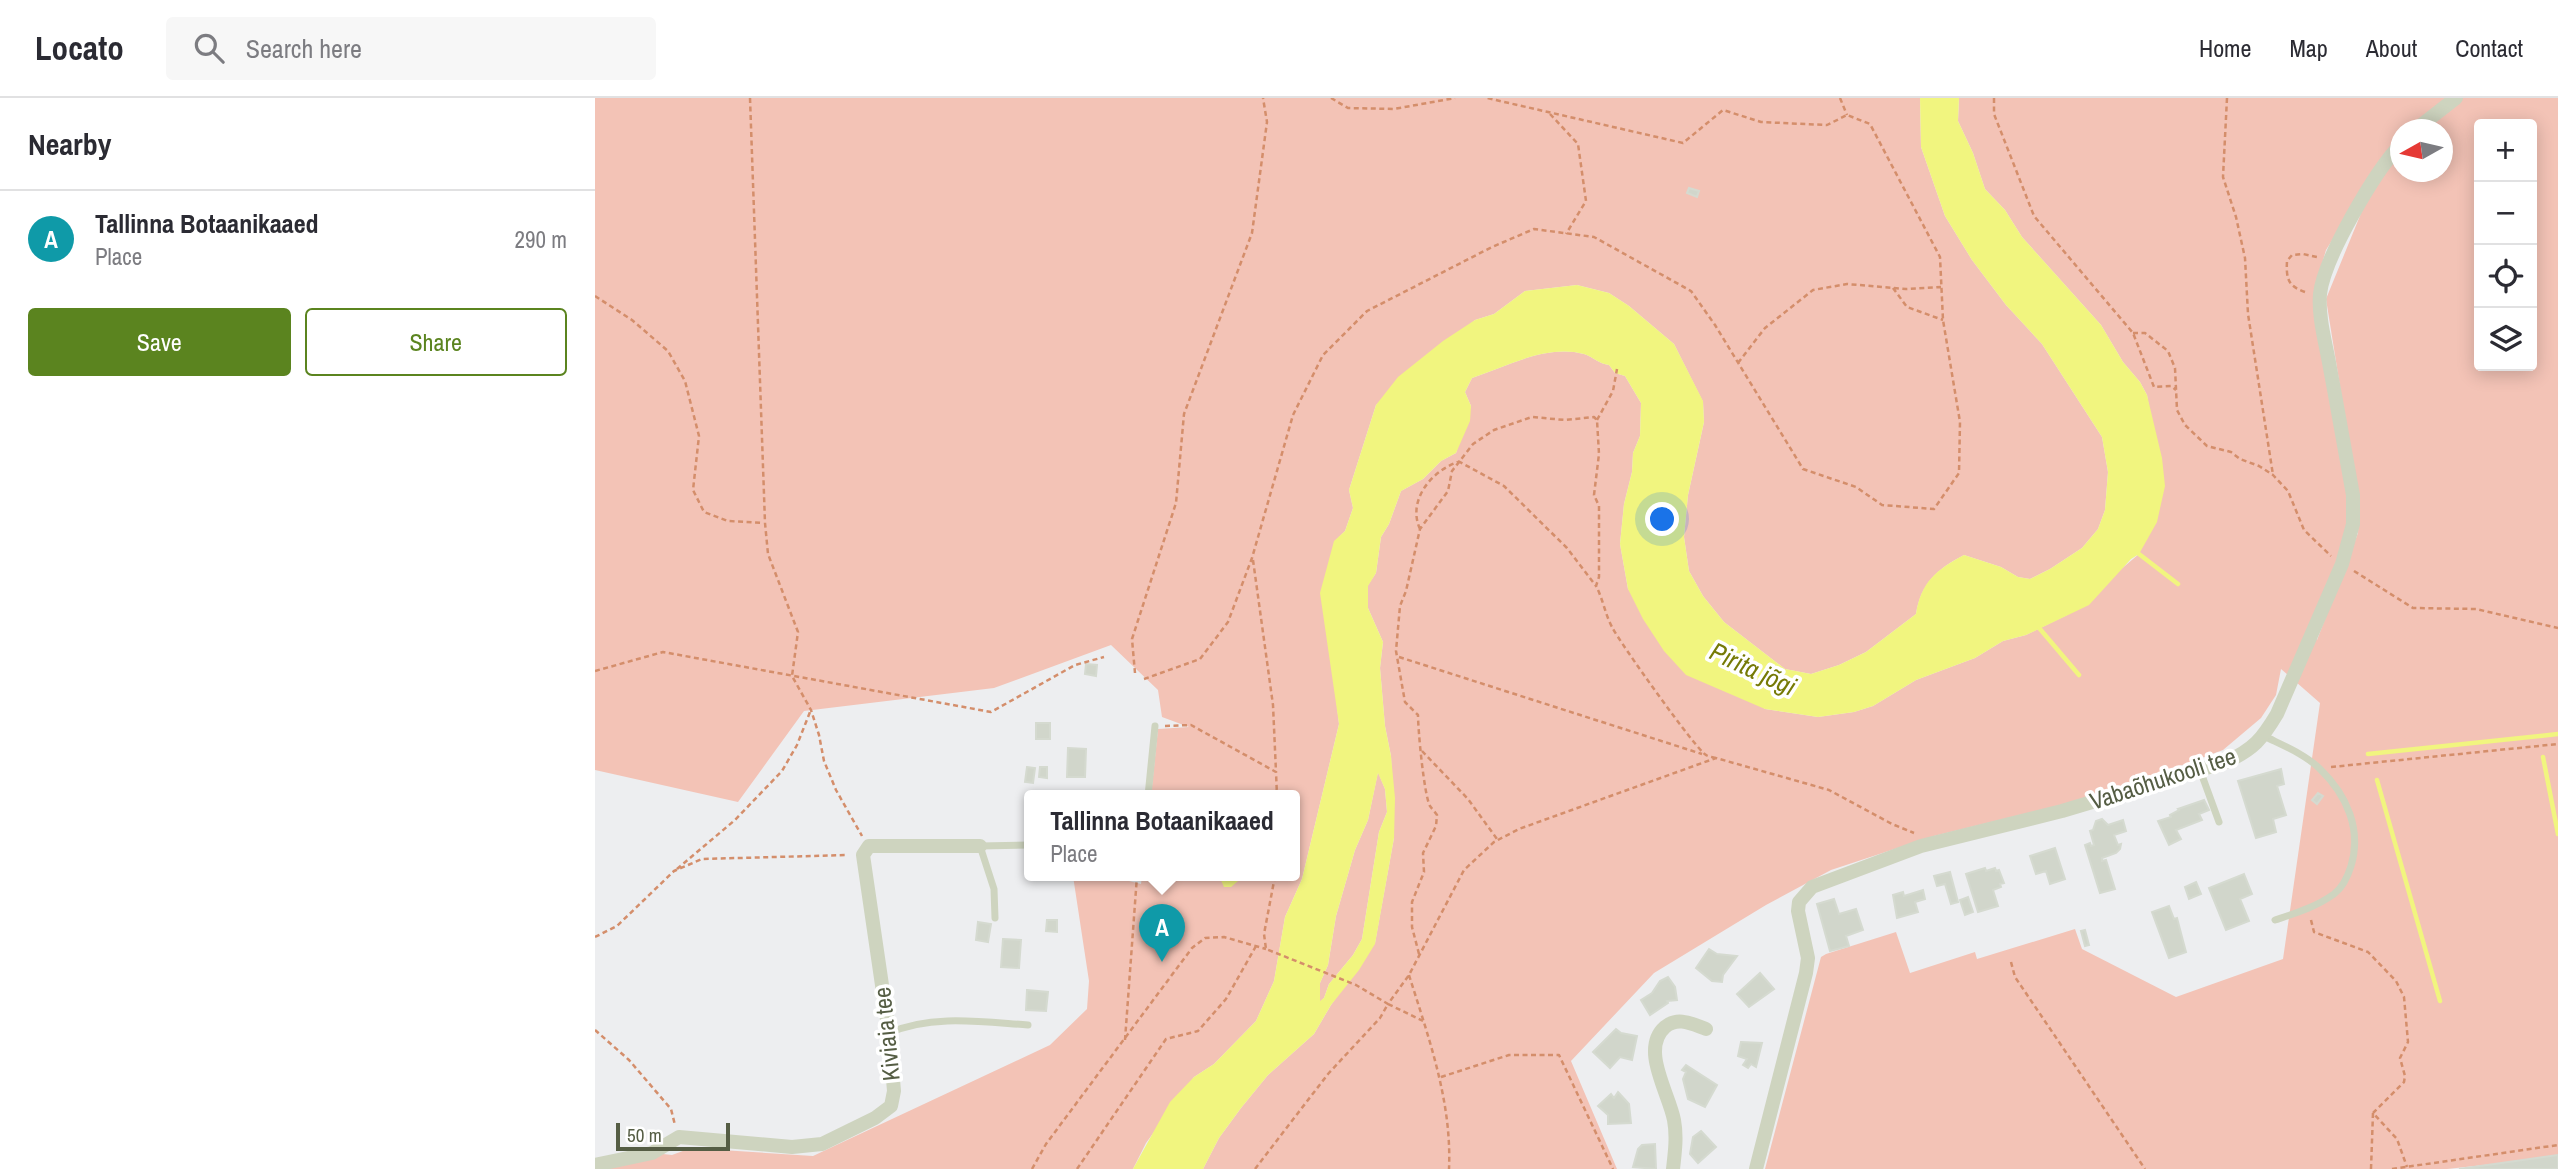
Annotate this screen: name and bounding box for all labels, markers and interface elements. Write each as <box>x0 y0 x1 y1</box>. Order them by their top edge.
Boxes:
search box <box>166 17 656 80</box>
text: Locato <box>35 26 124 70</box>
icon: search <box>190 29 228 67</box>
text: Search here <box>246 31 362 66</box>
text: Home <box>2199 32 2251 64</box>
text: Map <box>2289 32 2328 64</box>
text: About <box>2366 32 2417 64</box>
text: Contact <box>2455 32 2523 64</box>
north arrow <box>2390 119 2453 182</box>
map controls <box>2474 119 2537 371</box>
button: + <box>2474 119 2537 182</box>
text: Nearby <box>28 124 111 164</box>
button: − <box>2474 182 2537 245</box>
text: Tallinna Botaanikaaed <box>95 206 319 241</box>
text: A <box>44 224 58 255</box>
text: 290 m <box>515 224 567 255</box>
text: Place <box>95 241 142 272</box>
button: locate <box>2474 245 2537 308</box>
button: Save <box>28 308 291 376</box>
button: Share <box>305 308 567 376</box>
button: layers <box>2474 308 2537 371</box>
your location <box>1645 502 1679 536</box>
water label: Pirita jõgi <box>1704 633 1802 704</box>
street label: Vabaõhukooli tee <box>2086 739 2240 817</box>
popup <box>1024 790 1300 881</box>
text: Tallinna Botaanikaaed <box>1050 803 1274 838</box>
text: Place <box>1050 838 1097 869</box>
pin: A <box>1139 904 1185 962</box>
street label: Kiviaia tee <box>865 986 907 1083</box>
scale bar <box>616 1120 730 1152</box>
text: 50 m <box>627 1122 662 1148</box>

